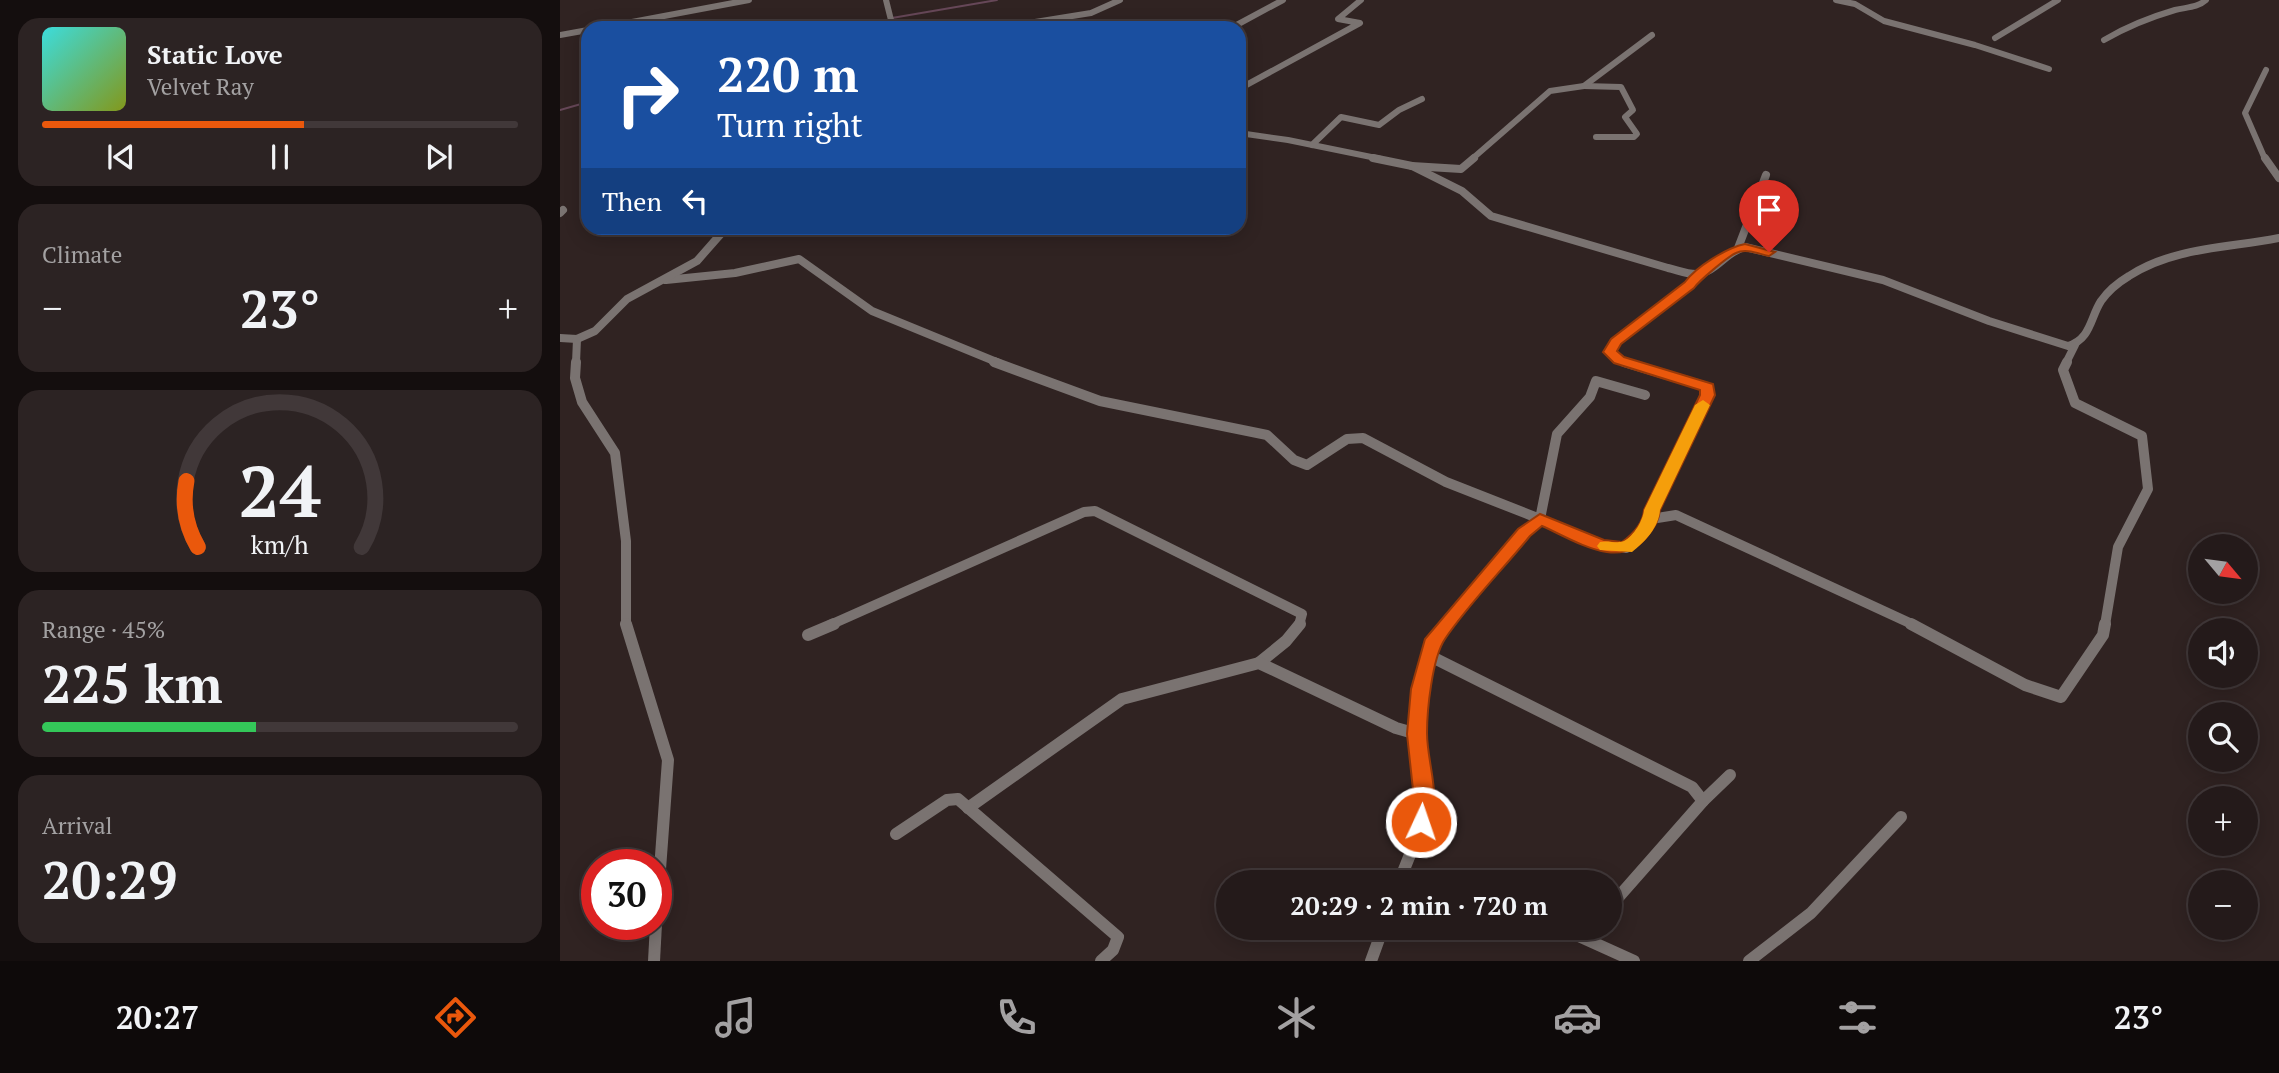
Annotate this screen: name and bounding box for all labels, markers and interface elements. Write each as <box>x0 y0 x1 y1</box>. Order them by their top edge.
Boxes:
text: Static Love <box>147 37 283 71</box>
text: 220 m <box>717 41 859 106</box>
icon: right <box>602 49 693 140</box>
text: Velvet Ray <box>147 71 254 102</box>
text: Turn right <box>717 104 863 146</box>
icon: previous <box>102 138 140 176</box>
icon: pause <box>261 138 299 176</box>
icon: next <box>420 138 458 176</box>
pin <box>1739 180 1799 252</box>
icon: left <box>676 182 714 220</box>
text: Then <box>602 184 662 218</box>
icon: arrive <box>1750 191 1788 229</box>
text: Climate <box>42 239 122 270</box>
text: 23° <box>240 274 320 343</box>
text: − <box>42 283 62 333</box>
text: + <box>498 283 518 333</box>
text: 24 <box>239 441 321 538</box>
text: km/h <box>251 527 309 560</box>
north arrow <box>2188 534 2258 604</box>
map controls <box>2188 534 2258 940</box>
text: Range · 45% <box>42 614 165 645</box>
button: sound <box>2188 618 2258 688</box>
text: 225 km <box>42 649 223 718</box>
button: search <box>2188 702 2258 772</box>
position arrow <box>1384 785 1458 859</box>
button: + <box>2188 786 2258 856</box>
text: Arrival <box>42 810 113 841</box>
text: 20:29 <box>42 845 177 914</box>
speed limit sign: 30 <box>581 849 672 940</box>
button: − <box>2188 870 2258 940</box>
text: 20:29 · 2 min · 720 m <box>1290 888 1548 922</box>
icon: directions <box>431 993 480 1042</box>
icon: music <box>711 993 760 1042</box>
icon: phone <box>992 993 1041 1042</box>
icon: climate <box>1272 993 1321 1042</box>
icon: car <box>1553 993 1602 1042</box>
icon: filters <box>1833 993 1882 1042</box>
text: 20:27 <box>116 996 199 1038</box>
text: 23° <box>2114 996 2163 1038</box>

